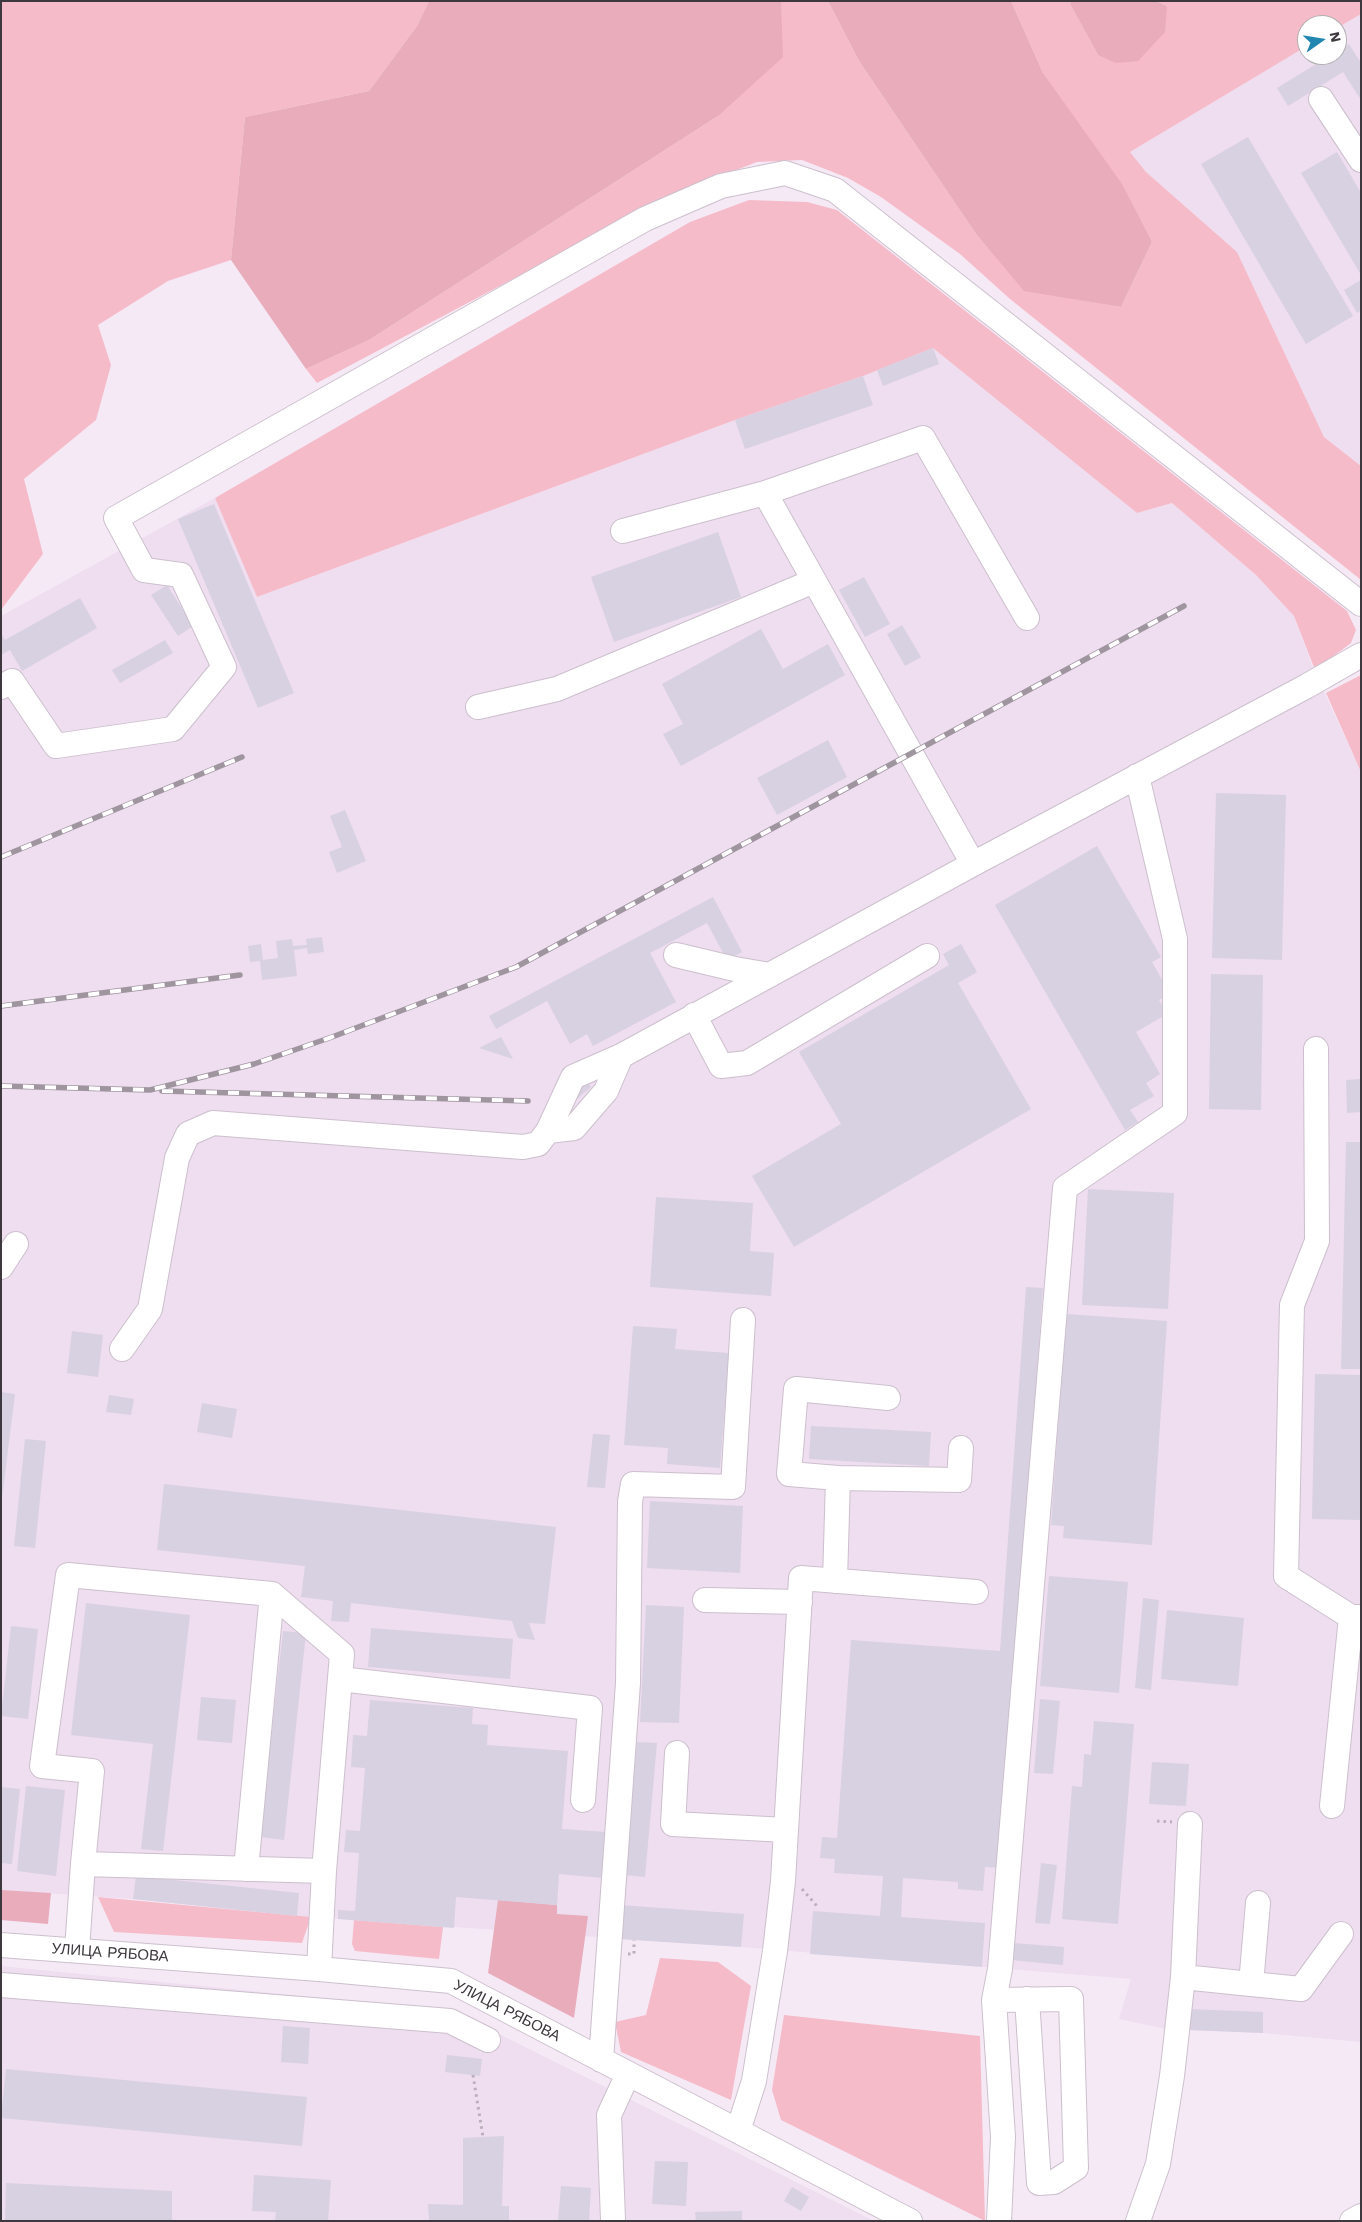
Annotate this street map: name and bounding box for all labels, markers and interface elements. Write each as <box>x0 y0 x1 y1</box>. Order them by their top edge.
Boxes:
north arrow <box>1297 15 1347 65</box>
text: N <box>1327 30 1345 44</box>
street label: УЛИЦА РЯБОВА <box>51 1940 169 1966</box>
street label: УЛИЦА РЯБОВА <box>451 1976 563 2046</box>

